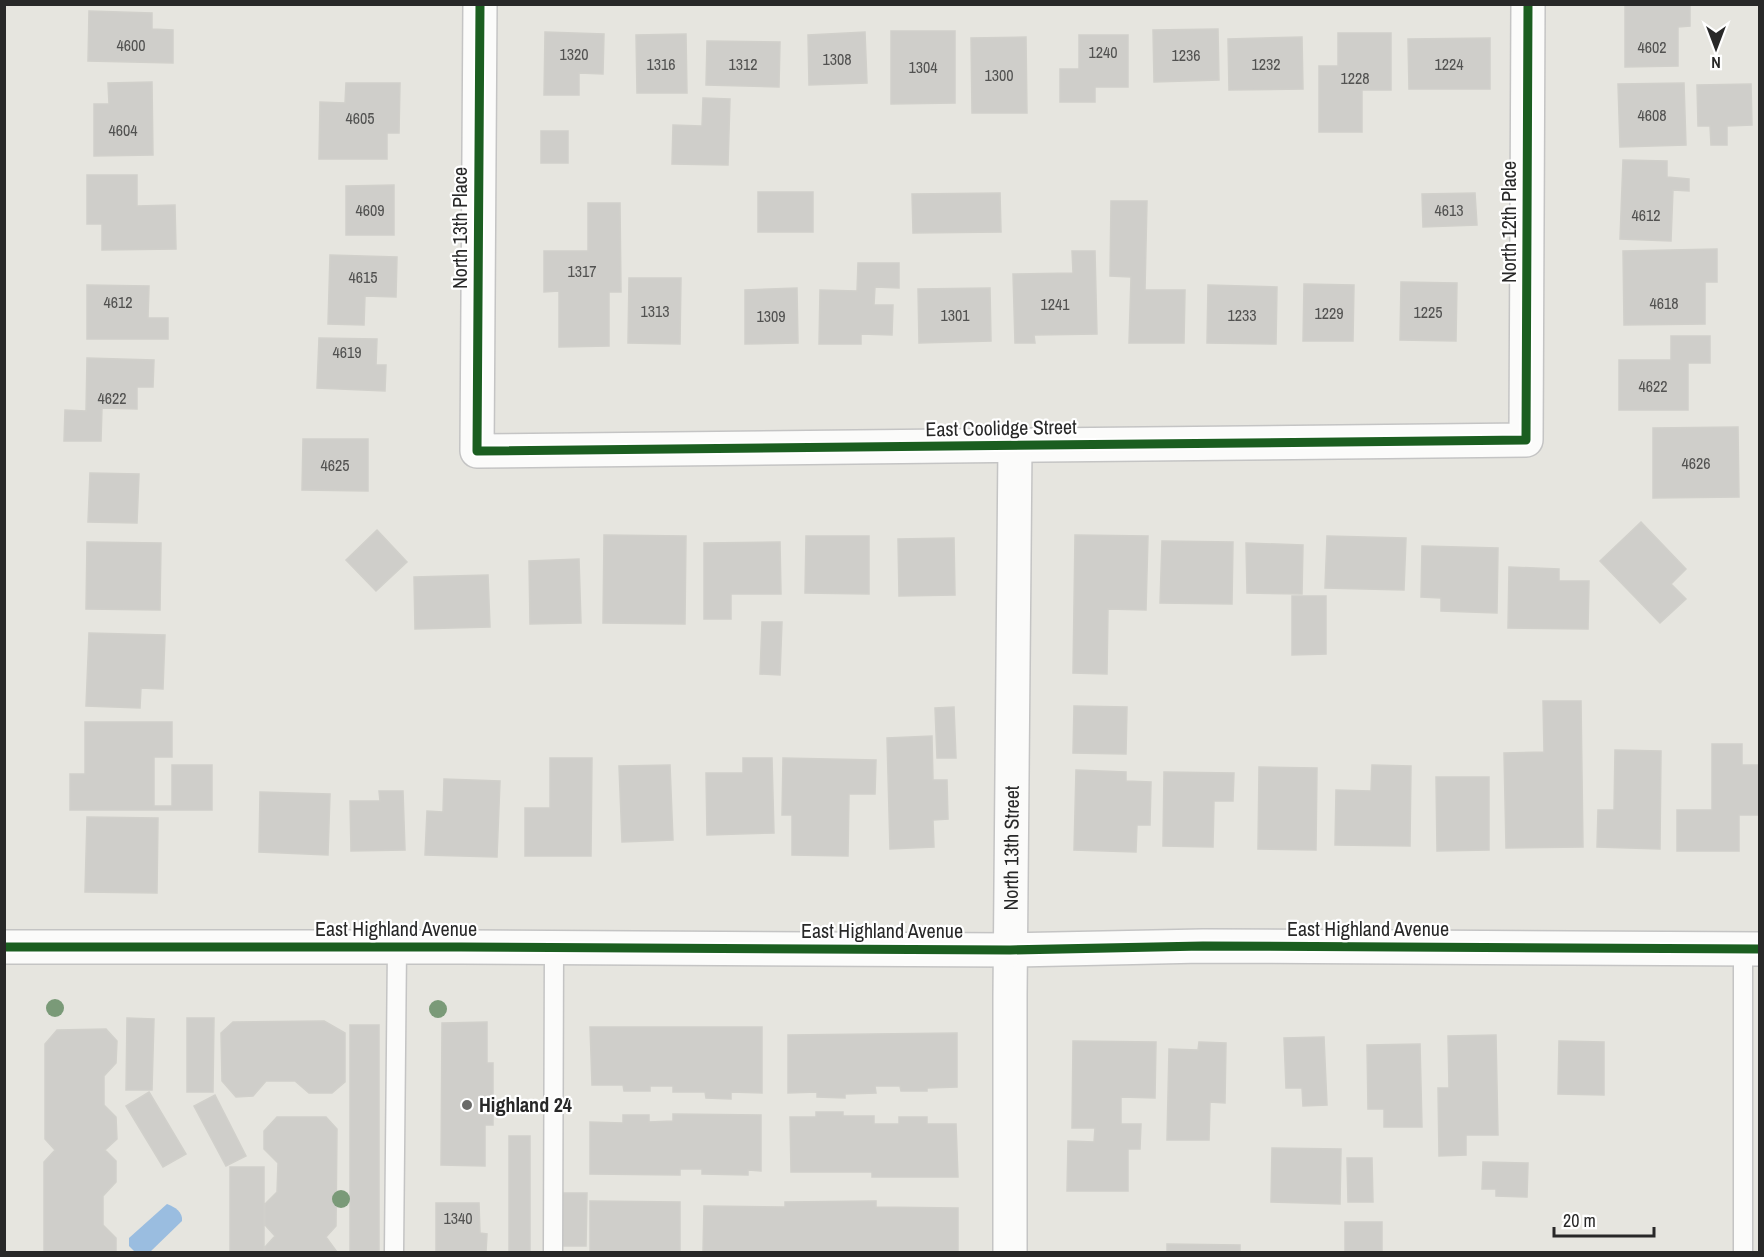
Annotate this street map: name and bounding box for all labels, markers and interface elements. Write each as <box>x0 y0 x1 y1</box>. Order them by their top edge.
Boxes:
north arrow <box>1686 18 1746 78</box>
house number: 4600 <box>116 34 146 56</box>
house number: 4602 <box>1637 36 1667 58</box>
house number: 1240 <box>1088 41 1118 63</box>
house number: 1320 <box>559 43 589 65</box>
house number: 1236 <box>1171 44 1201 66</box>
house number: 1308 <box>822 48 852 70</box>
text: N <box>1711 52 1721 74</box>
house number: 1316 <box>646 53 676 75</box>
house number: 1312 <box>728 53 758 75</box>
house number: 1232 <box>1251 53 1281 75</box>
house number: 1224 <box>1434 53 1464 75</box>
house number: 1304 <box>908 56 938 78</box>
house number: 1300 <box>984 64 1014 86</box>
house number: 1228 <box>1340 67 1370 89</box>
house number: 4608 <box>1637 104 1667 126</box>
house number: 4605 <box>345 107 375 129</box>
house number: 4604 <box>108 119 138 141</box>
street label: North 12th Place <box>1495 161 1522 283</box>
street label: North 13th Place <box>446 167 473 289</box>
house number: 4609 <box>355 199 385 221</box>
house number: 4613 <box>1434 199 1464 221</box>
house number: 4612 <box>1631 204 1661 226</box>
house number: 1317 <box>567 260 597 282</box>
house number: 4615 <box>348 266 378 288</box>
house number: 4612 <box>103 291 133 313</box>
house number: 4618 <box>1649 292 1679 314</box>
house number: 1241 <box>1040 293 1070 315</box>
house number: 1313 <box>640 300 670 322</box>
house number: 1225 <box>1413 301 1443 323</box>
house number: 1229 <box>1314 302 1344 324</box>
house number: 1301 <box>940 304 970 326</box>
house number: 1233 <box>1227 304 1257 326</box>
house number: 1309 <box>756 305 786 327</box>
house number: 4619 <box>332 341 362 363</box>
house number: 4622 <box>1638 375 1668 397</box>
house number: 4622 <box>97 387 127 409</box>
street label: East Coolidge Street <box>925 413 1077 442</box>
house number: 4626 <box>1681 452 1711 474</box>
house number: 4625 <box>320 454 350 476</box>
street label: North 13th Street <box>997 785 1025 911</box>
street label: East Highland Avenue <box>315 915 477 942</box>
street label: East Highland Avenue <box>1287 915 1449 942</box>
street label: East Highland Avenue <box>801 917 963 944</box>
place label: Highland 24 <box>479 1091 572 1118</box>
marker: Highland 24 <box>460 1098 474 1112</box>
scale bar <box>1554 1200 1654 1238</box>
house number: 1340 <box>443 1207 473 1229</box>
text: 20 m <box>1563 1208 1596 1233</box>

